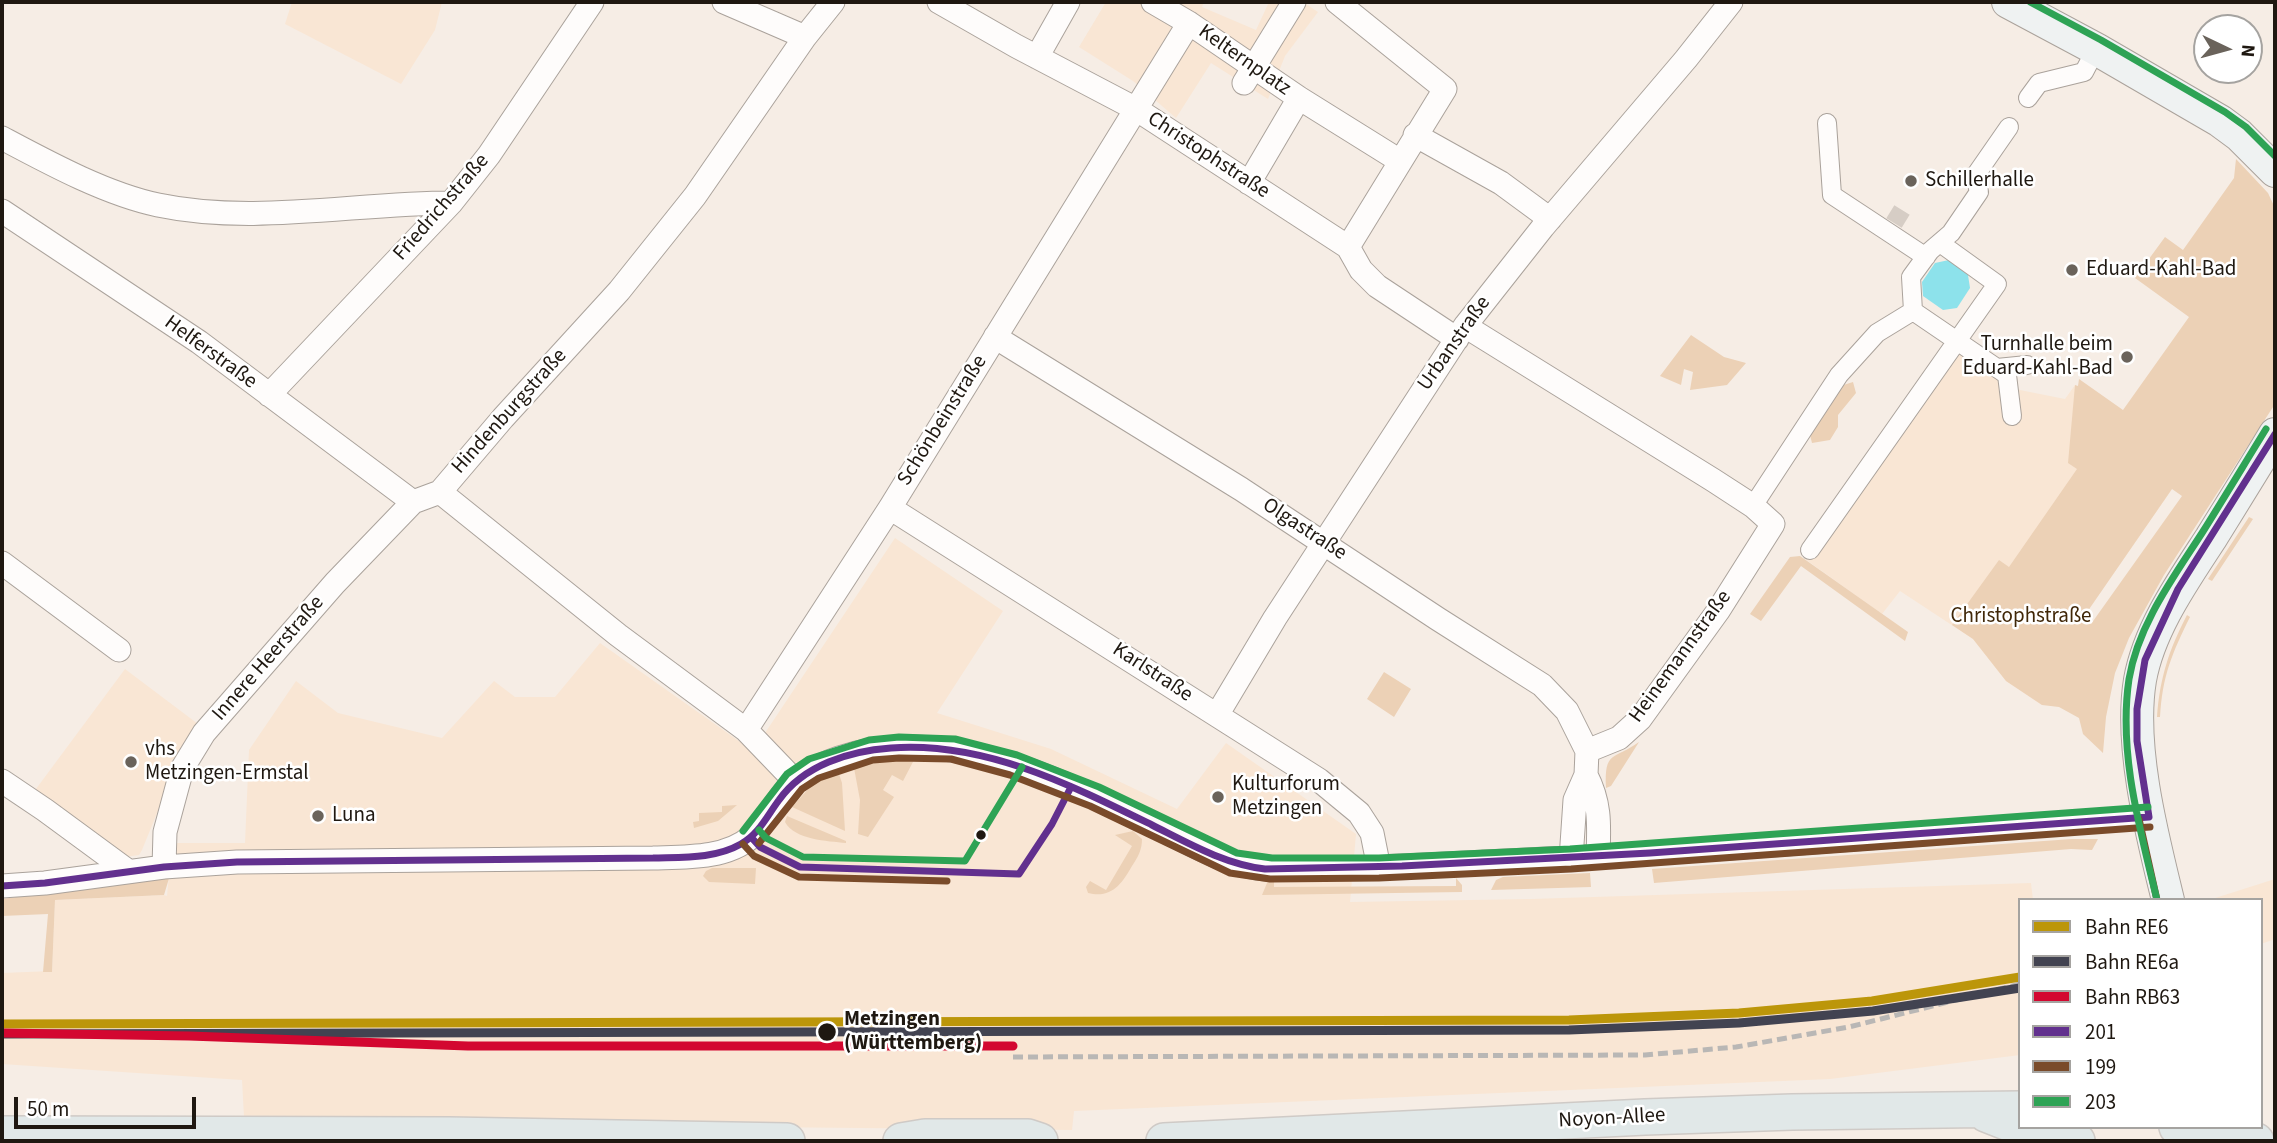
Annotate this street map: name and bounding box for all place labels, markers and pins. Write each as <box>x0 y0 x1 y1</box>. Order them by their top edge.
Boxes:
place label: Schillerhalle <box>1925 168 2034 194</box>
marker: Schillerhalle <box>1903 173 1919 189</box>
place label: Eduard-Kahl-Bad <box>2086 257 2236 283</box>
marker: Eduard-Kahl-Bad <box>2064 262 2080 278</box>
place label: Turnhalle beim Eduard-Kahl-Bad <box>1963 332 2113 382</box>
marker: Turnhalle beim Eduard-Kahl-Bad <box>2119 349 2135 365</box>
place label: vhs Metzingen-Ermstal <box>145 737 309 787</box>
marker: vhs Metzingen-Ermstal <box>123 754 139 770</box>
place label: Kulturforum Metzingen <box>1232 772 1340 822</box>
marker: Kulturforum Metzingen <box>1210 789 1226 805</box>
place label: Luna <box>332 803 375 829</box>
marker: Luna <box>310 808 326 824</box>
unlabelled marker <box>974 828 988 842</box>
place label: Metzingen (Württemberg) <box>844 1007 982 1057</box>
marker: Metzingen (Württemberg) <box>816 1021 838 1043</box>

